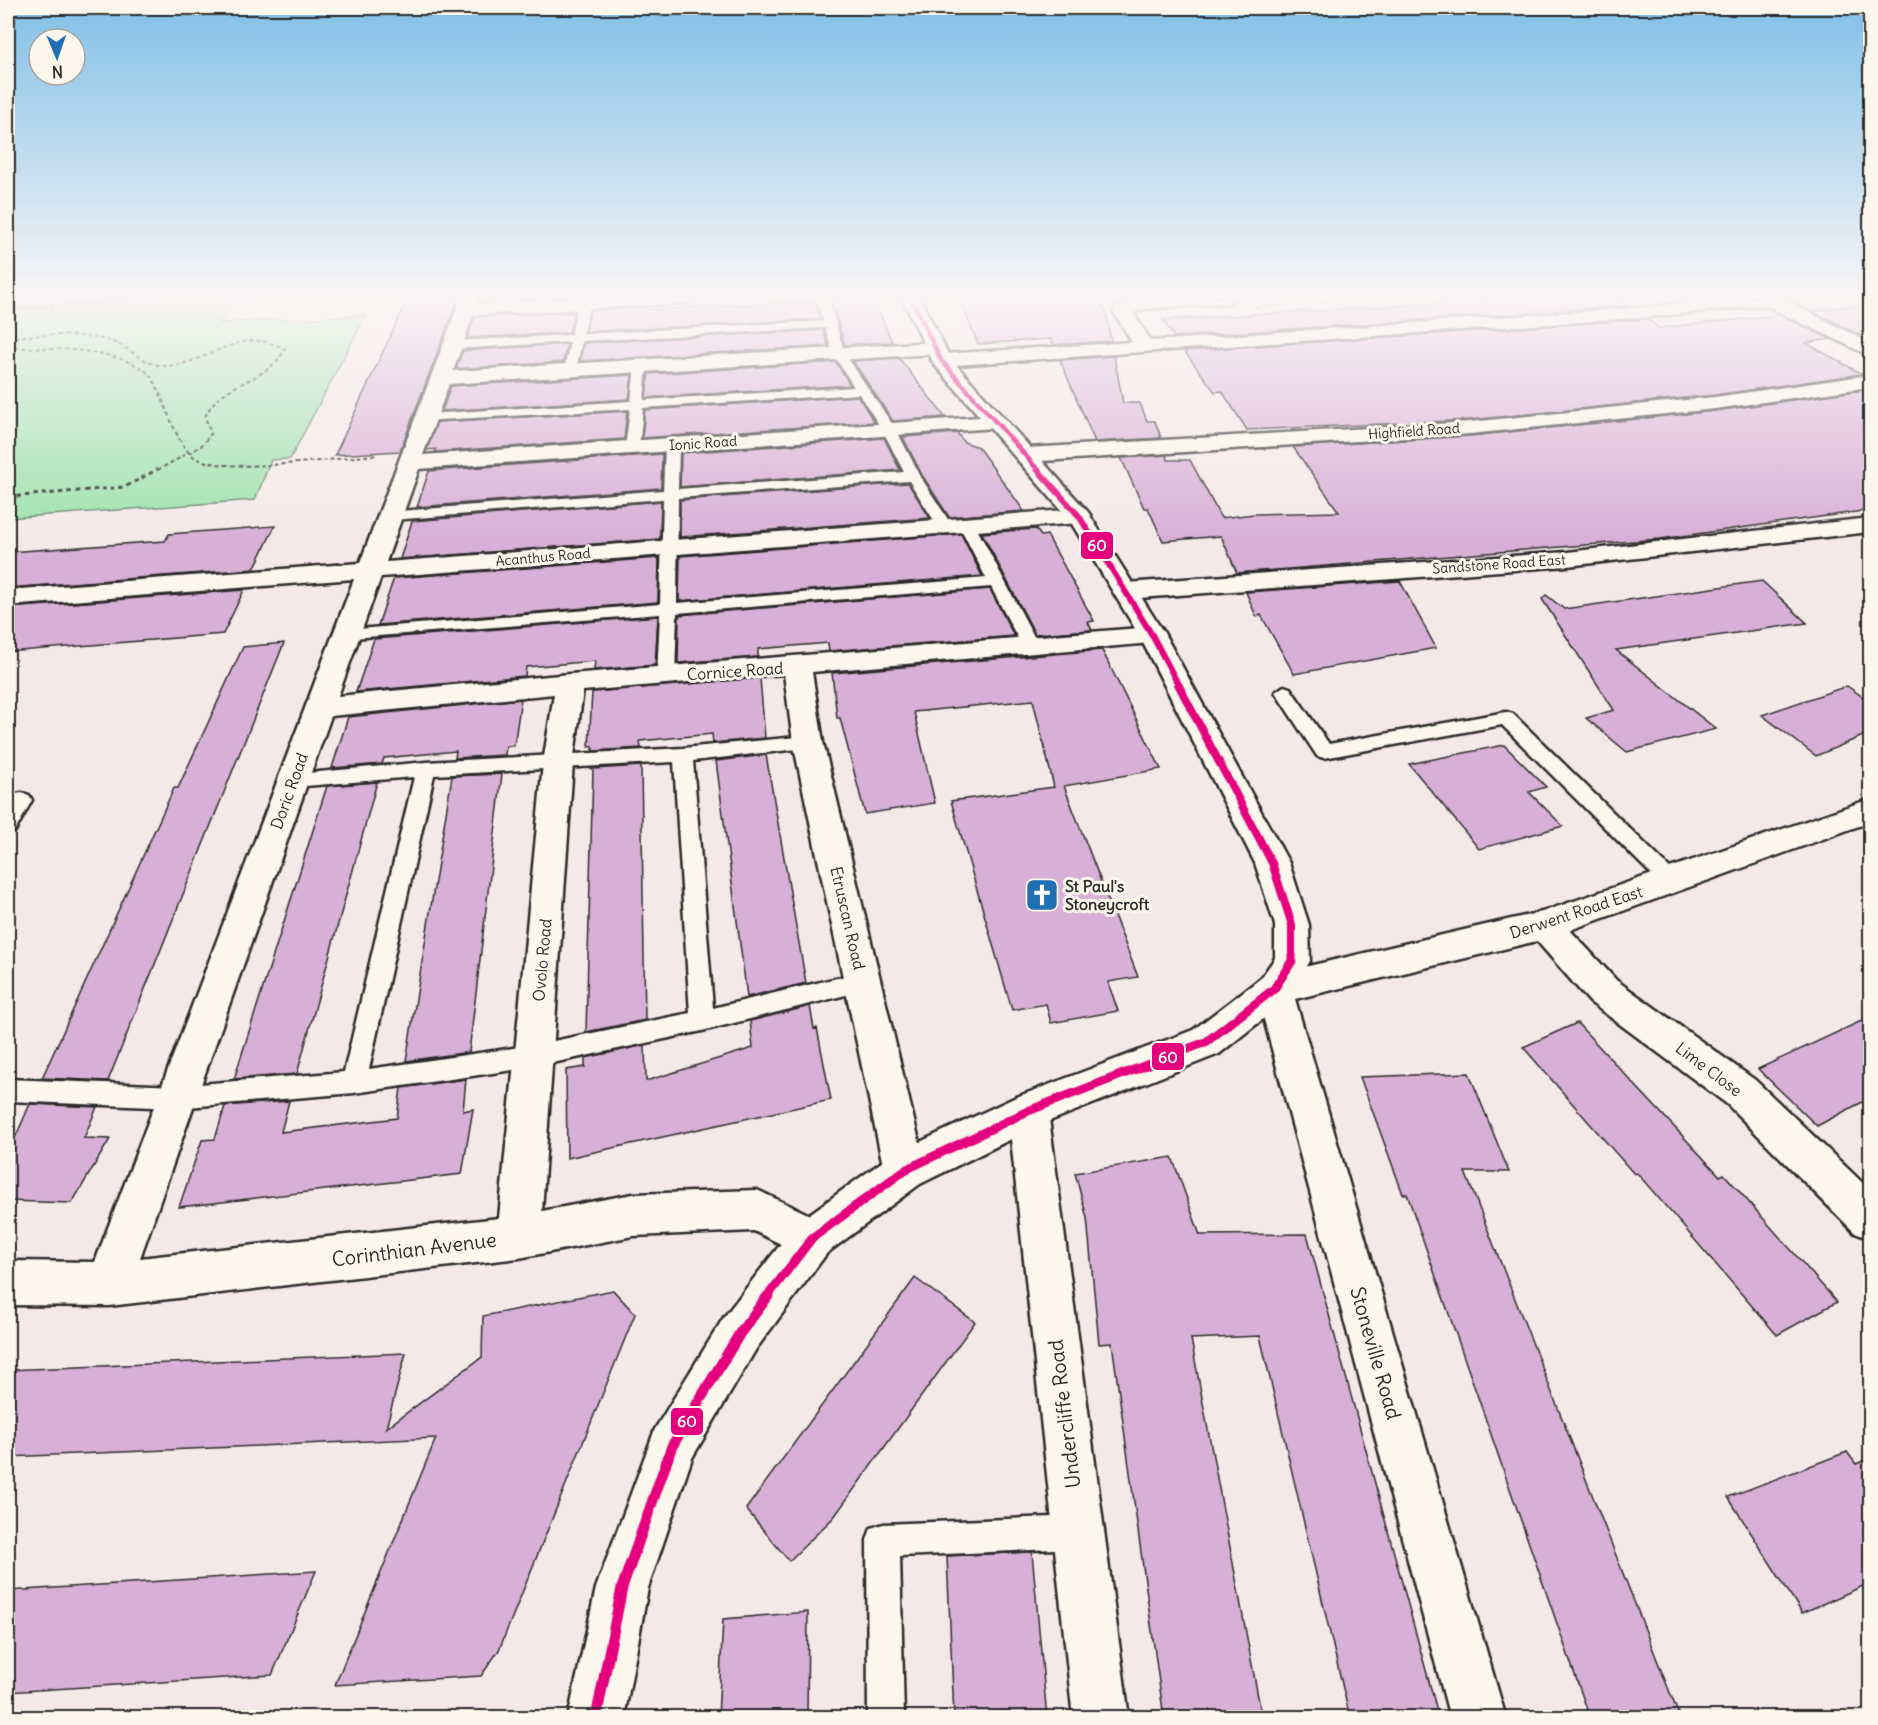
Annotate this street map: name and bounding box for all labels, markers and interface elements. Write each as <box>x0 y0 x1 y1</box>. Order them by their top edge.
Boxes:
north arrow <box>27 27 87 87</box>
text: N <box>52 62 63 82</box>
street label: Highfield Road <box>1368 419 1460 443</box>
street label: Ionic Road <box>668 432 738 454</box>
line badge: 60 <box>1080 531 1114 560</box>
text: 60 <box>1087 535 1107 555</box>
street label: Acanthus Road <box>495 544 591 570</box>
street label: Sandstone Road East <box>1432 550 1566 578</box>
street label: Cornice Road <box>686 658 784 684</box>
street label: Doric Road <box>266 750 312 832</box>
street label: Etruscan Road <box>826 864 870 972</box>
place label: St Paul's Stoneycroft <box>1065 876 1150 915</box>
church icon: St Paul's Stoneycroft <box>1024 877 1060 913</box>
street label: Derwent Road East <box>1507 881 1645 943</box>
street label: Ovolo Road <box>528 918 556 1002</box>
street label: Lime Close <box>1672 1038 1746 1100</box>
line badge: 60 <box>1151 1042 1185 1071</box>
text: 60 <box>1158 1047 1178 1067</box>
street label: Corinthian Avenue <box>330 1226 498 1272</box>
street label: Stoneville Road <box>1345 1284 1407 1422</box>
street label: Undercliffe Road <box>1042 1338 1086 1490</box>
line badge: 60 <box>670 1407 704 1436</box>
text: 60 <box>677 1411 697 1431</box>

